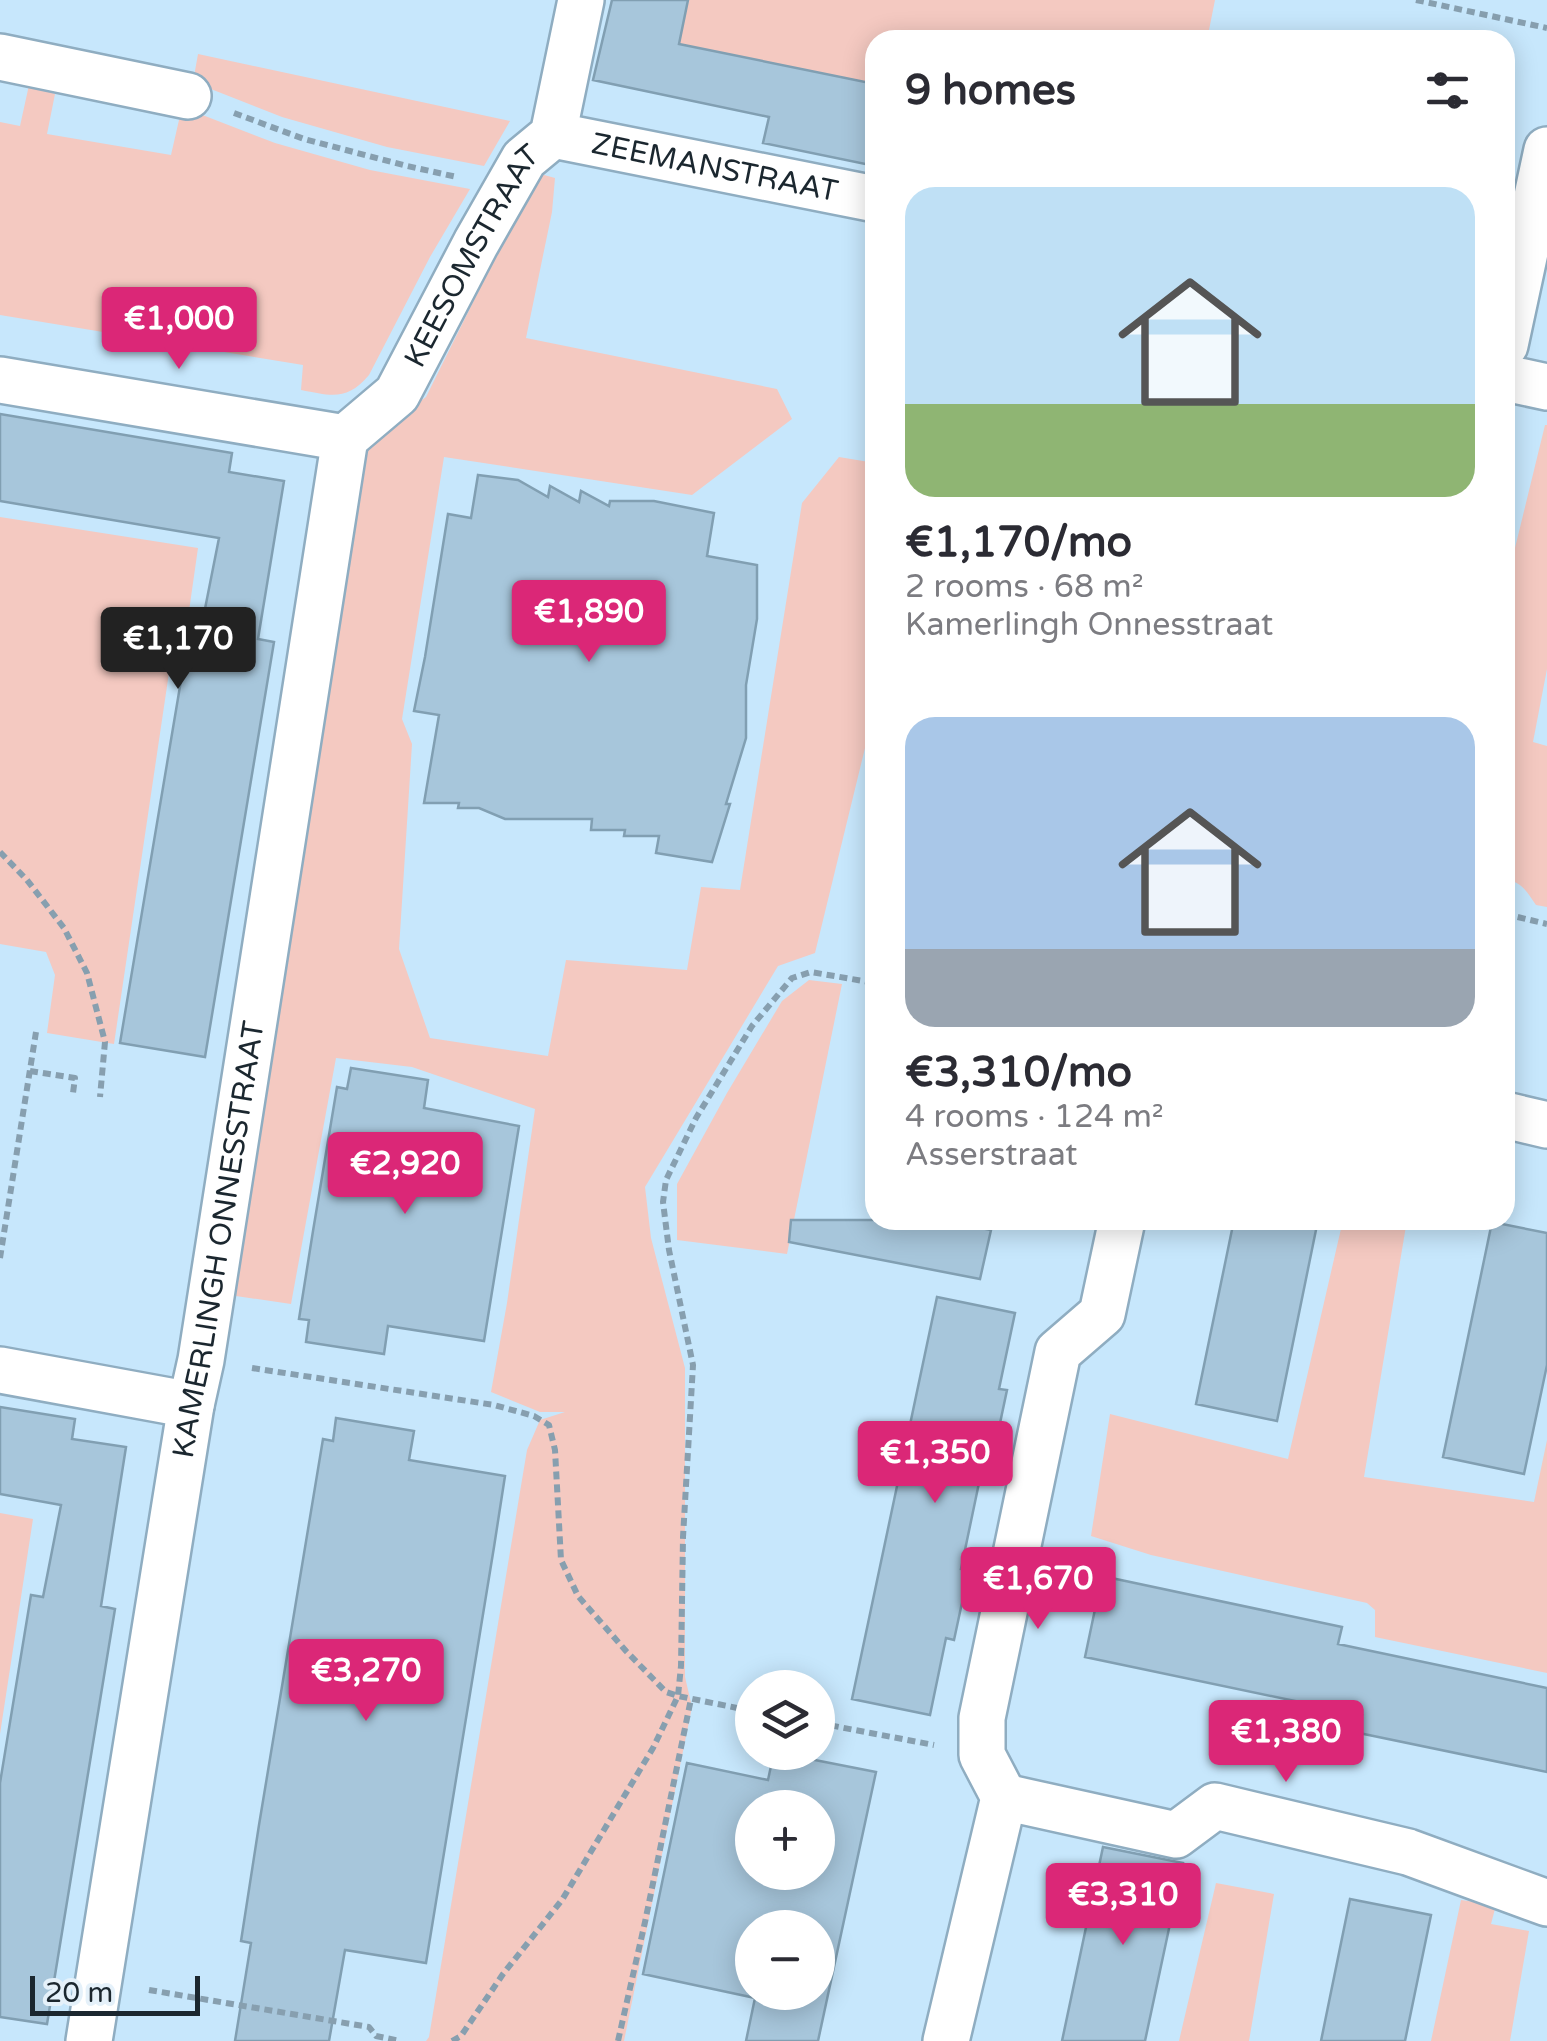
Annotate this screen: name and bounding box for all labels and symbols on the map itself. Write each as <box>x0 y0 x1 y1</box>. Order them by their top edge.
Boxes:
street label: ZEEMANSTRAAT <box>588 125 841 210</box>
street label: KEESOMSTRAAT <box>396 136 547 374</box>
pin: €1,000 <box>98 287 260 372</box>
pin: €1,890 <box>508 580 670 665</box>
pin: €1,170 <box>97 607 259 692</box>
street label: KAMERLINGH ONNESSTRAAT <box>165 1018 273 1461</box>
pin: €2,920 <box>324 1132 486 1217</box>
pin: €1,350 <box>854 1421 1016 1506</box>
pin: €1,670 <box>957 1547 1119 1632</box>
pin: €3,270 <box>285 1639 447 1724</box>
pin: €1,380 <box>1205 1700 1367 1785</box>
pin: €3,310 <box>1042 1863 1204 1948</box>
scale bar <box>30 1971 200 2016</box>

